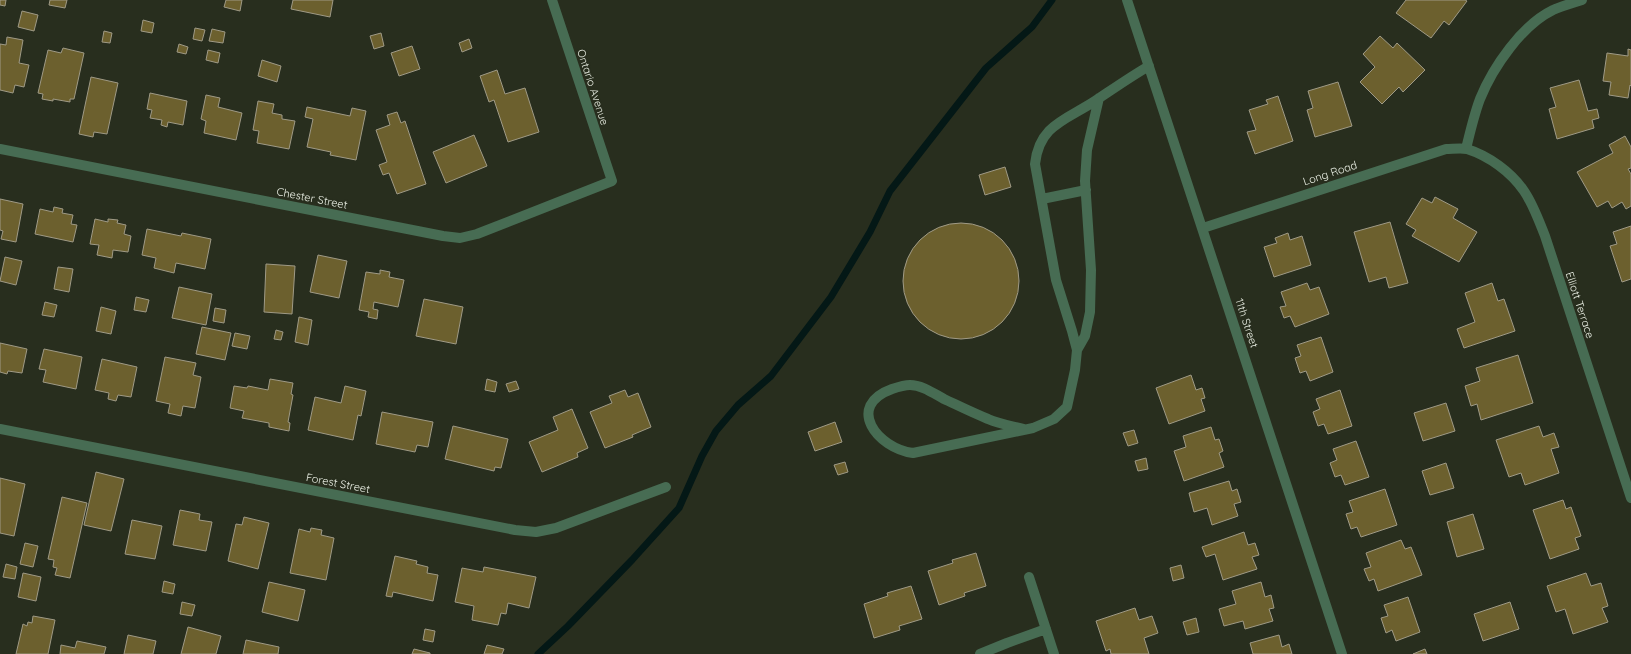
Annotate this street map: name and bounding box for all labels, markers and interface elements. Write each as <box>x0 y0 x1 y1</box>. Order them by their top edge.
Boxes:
street label: Ontario Avenue <box>574 47 612 127</box>
street label: Long Road <box>1301 158 1359 188</box>
street label: Chester Street <box>275 184 349 212</box>
street label: Elliott Terrace <box>1563 270 1597 340</box>
street label: 11th Street <box>1232 296 1262 350</box>
street label: Forest Street <box>305 470 371 496</box>

